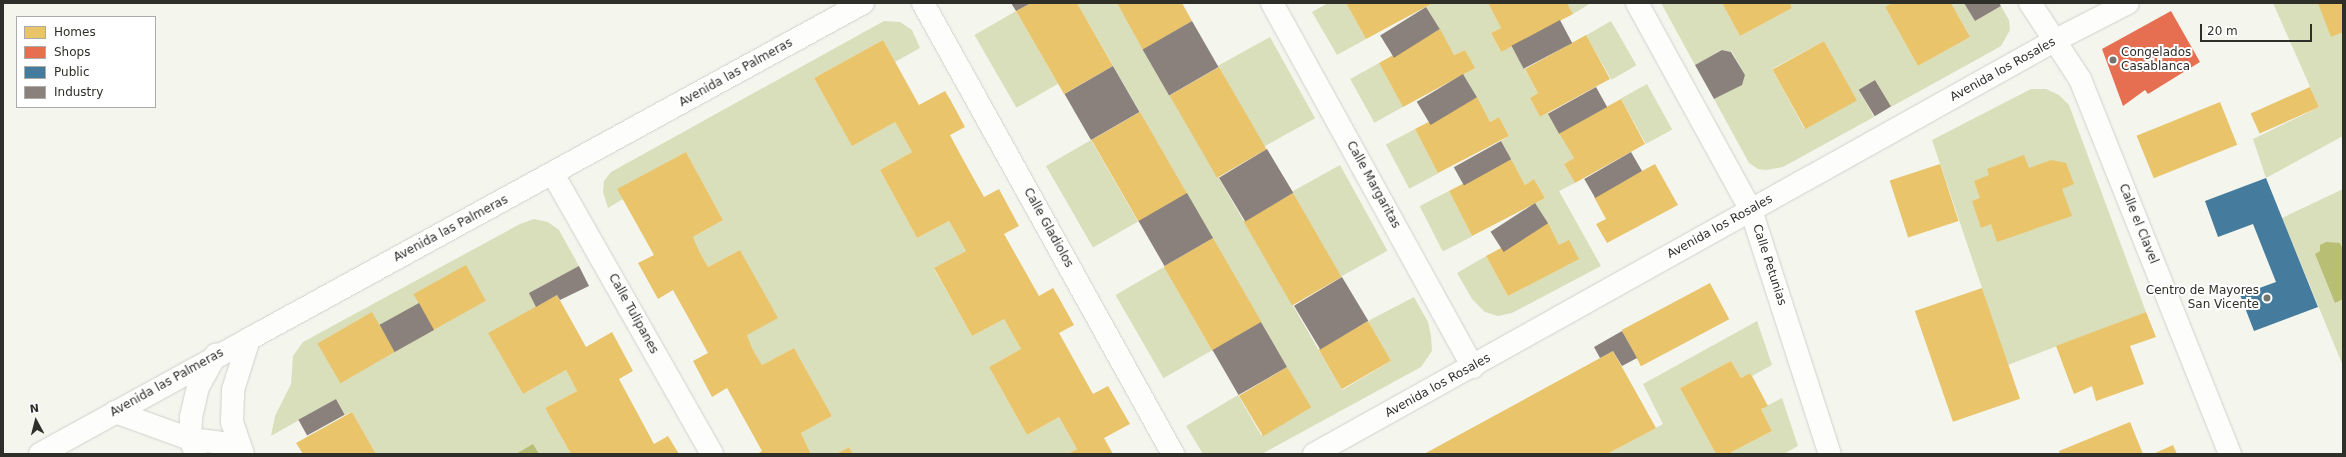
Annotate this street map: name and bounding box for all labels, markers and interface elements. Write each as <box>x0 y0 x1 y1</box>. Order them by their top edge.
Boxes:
legend <box>16 16 156 108</box>
scale bar <box>2202 16 2314 42</box>
text: 20 m <box>2207 24 2238 38</box>
text: Homes <box>54 25 96 39</box>
street label: Avenida los Rosales <box>1948 35 2058 105</box>
street label: Avenida las Palmeras <box>677 36 795 110</box>
text: Shops <box>54 45 90 59</box>
place label: Congelados Casablanca <box>2121 46 2191 74</box>
marker: Congelados Casablanca <box>2108 55 2118 65</box>
text: Public <box>54 65 90 79</box>
text: Industry <box>54 85 103 99</box>
street label: Calle Margaritas <box>1343 139 1403 231</box>
street label: Calle el Clavel <box>2115 182 2161 266</box>
street label: Calle Gladiolos <box>1020 186 1076 270</box>
street label: Avenida los Rosales <box>1665 192 1775 262</box>
street label: Avenida las Palmeras <box>391 193 511 265</box>
street label: Calle Petunias <box>1749 223 1789 307</box>
street label: Calle Tulipanes <box>605 271 661 357</box>
place label: Centro de Mayores San Vicente <box>2146 284 2259 312</box>
marker: Centro de Mayores San Vicente <box>2262 293 2272 303</box>
street label: Avenida las Palmeras <box>108 346 226 420</box>
street label: Avenida los Rosales <box>1383 351 1493 421</box>
north arrow <box>16 401 56 441</box>
text: N <box>29 402 40 416</box>

